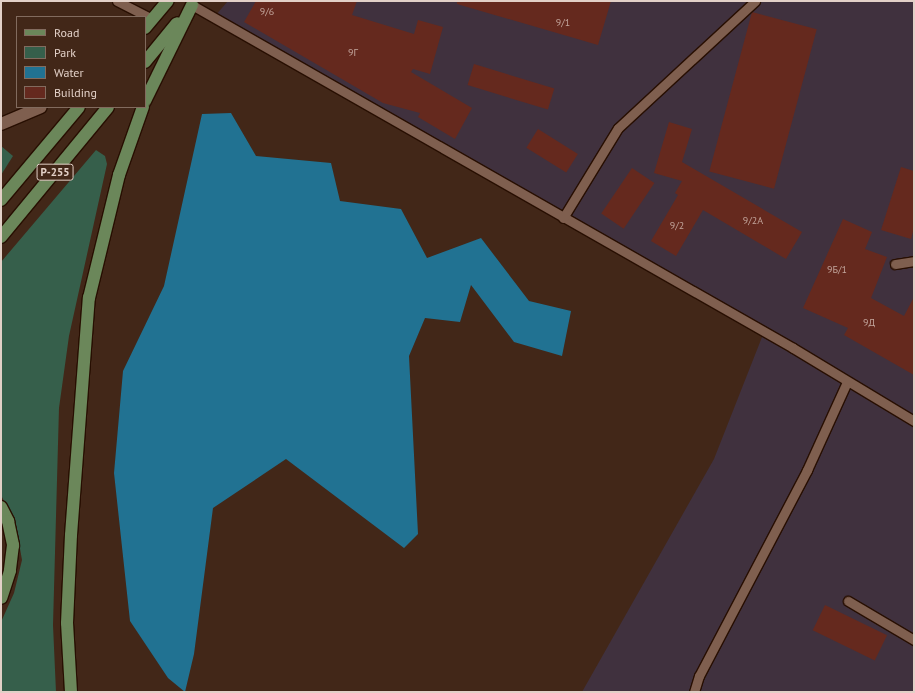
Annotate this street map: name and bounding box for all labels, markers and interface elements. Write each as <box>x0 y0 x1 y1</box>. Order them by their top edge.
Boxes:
house number: 9/6 <box>260 6 274 18</box>
legend <box>16 16 146 108</box>
house number: 9/1 <box>556 17 570 29</box>
text: Road <box>54 25 79 40</box>
text: Park <box>54 45 76 60</box>
house number: 9Г <box>348 47 358 59</box>
text: Water <box>54 65 84 80</box>
text: Building <box>54 85 97 100</box>
road number: Р-255 <box>36 163 74 181</box>
house number: 9/2А <box>743 215 763 227</box>
house number: 9/2 <box>670 220 684 232</box>
house number: 9Б/1 <box>827 264 847 276</box>
house number: 9Д <box>863 317 875 329</box>

